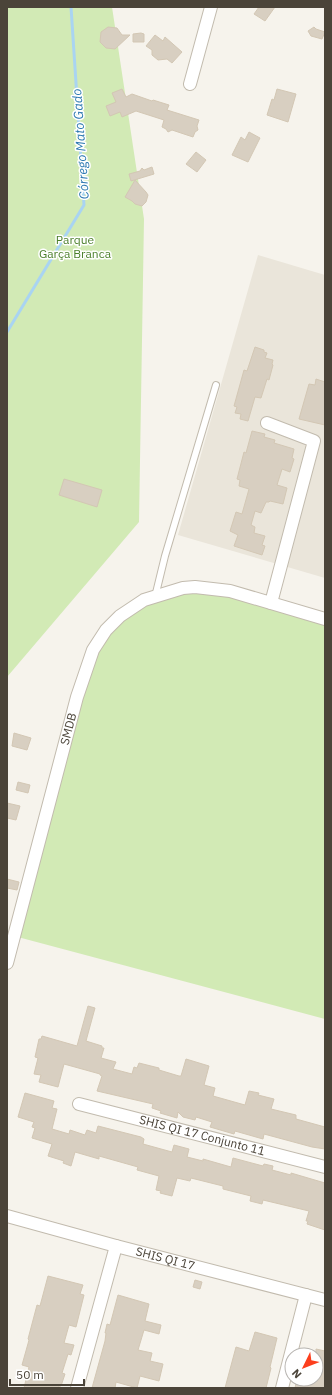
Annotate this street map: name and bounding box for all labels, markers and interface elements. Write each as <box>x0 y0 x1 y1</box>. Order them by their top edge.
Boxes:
water label: Córrego Mato Gado <box>68 88 93 200</box>
park label: Parque Garça Branca <box>39 232 112 261</box>
street label: SMDB <box>57 711 80 747</box>
street label: SHIS QI 17 Conjunto 11 <box>138 1112 267 1158</box>
street label: SHIS QI 17 <box>134 1243 197 1273</box>
north arrow <box>284 1347 324 1387</box>
scale bar <box>10 1361 84 1387</box>
text: N <box>289 1366 305 1382</box>
text: 50 m <box>16 1367 44 1382</box>

